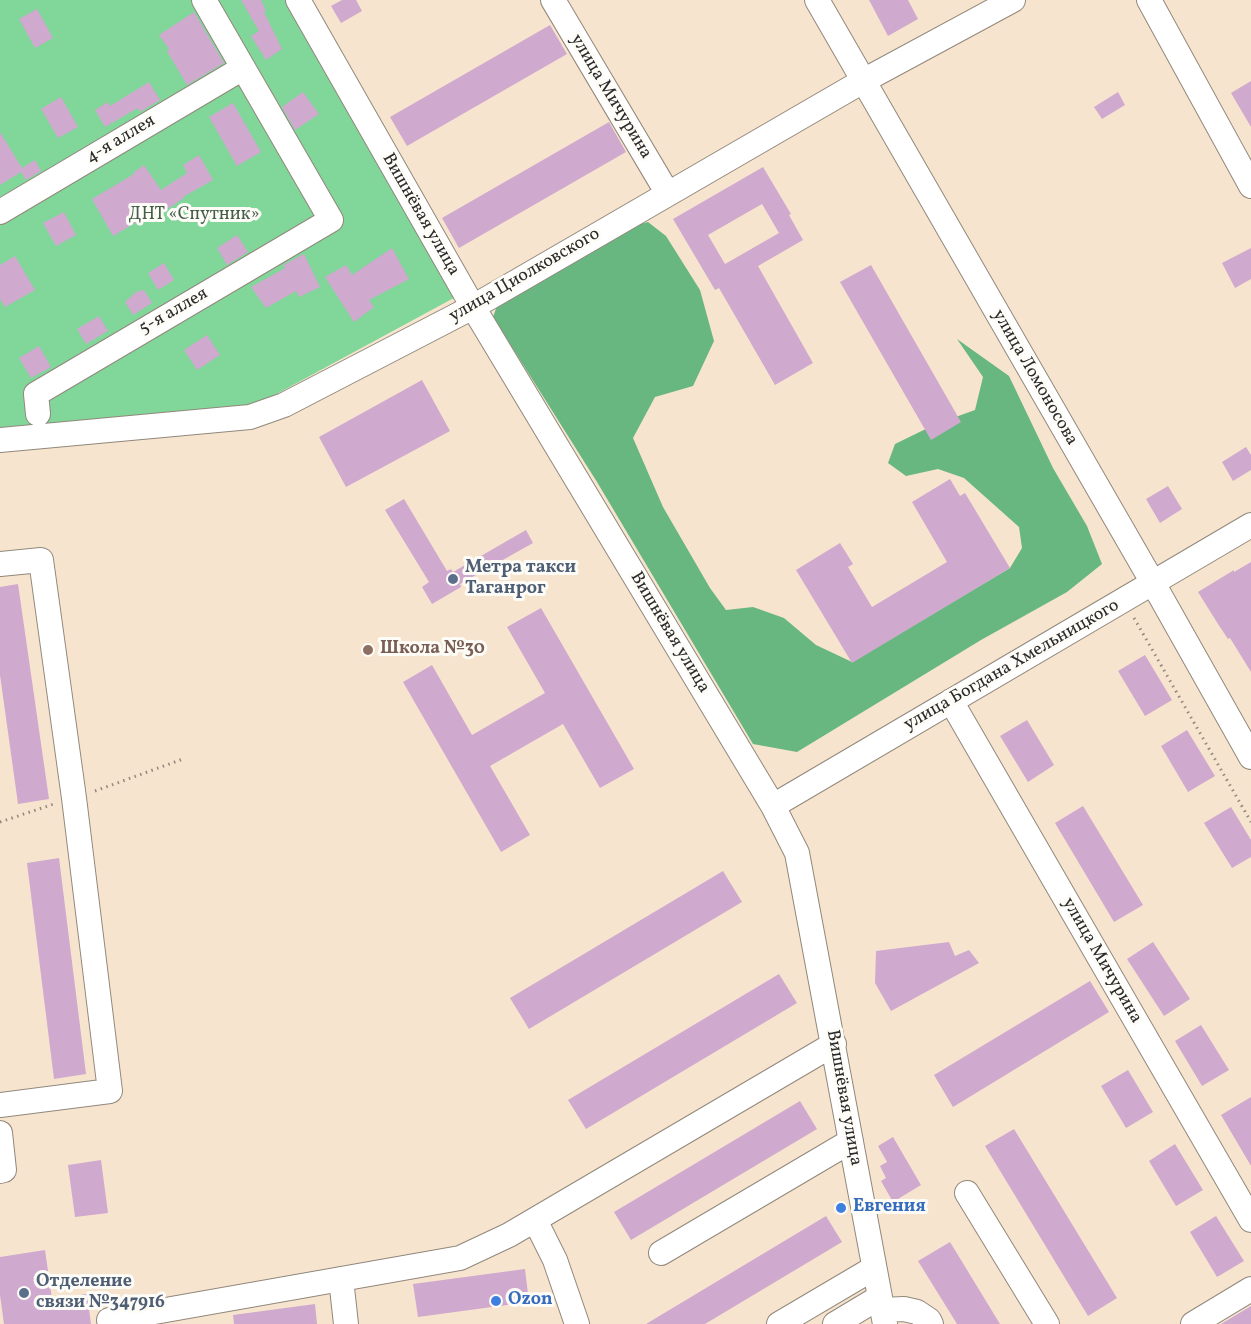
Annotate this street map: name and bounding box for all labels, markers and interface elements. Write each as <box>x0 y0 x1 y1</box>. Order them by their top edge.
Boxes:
street label: улица Мичурина <box>564 31 656 163</box>
street label: 4-я аллея <box>82 111 160 169</box>
street label: Вишнёвая улица <box>376 150 464 280</box>
park label: ДНТ «Спутник» <box>128 205 260 227</box>
street label: улица Циолковского <box>446 224 604 328</box>
street label: 5-я аллея <box>136 284 212 340</box>
street label: улица Ломоносова <box>986 306 1082 450</box>
place label: Метра такси Таганрог <box>465 558 576 600</box>
street label: Вишнёвая улица <box>624 568 714 698</box>
marker: Метра такси Таганрог <box>446 572 460 586</box>
street label: улица Богдана Хмельницкого <box>900 595 1124 737</box>
place label: Школа №30 <box>380 639 485 661</box>
marker: Школа №30 <box>361 643 375 657</box>
street label: улица Мичурина <box>1056 894 1146 1028</box>
street label: Вишнёвая улица <box>820 1028 866 1168</box>
place label: Евгения <box>853 1197 926 1219</box>
marker: Евгения <box>834 1201 848 1215</box>
place label: Отделение связи №347916 <box>36 1272 165 1314</box>
marker: Отделение связи №347916 <box>17 1286 31 1300</box>
place label: Ozon <box>508 1290 553 1312</box>
marker: Ozon <box>489 1294 503 1308</box>

